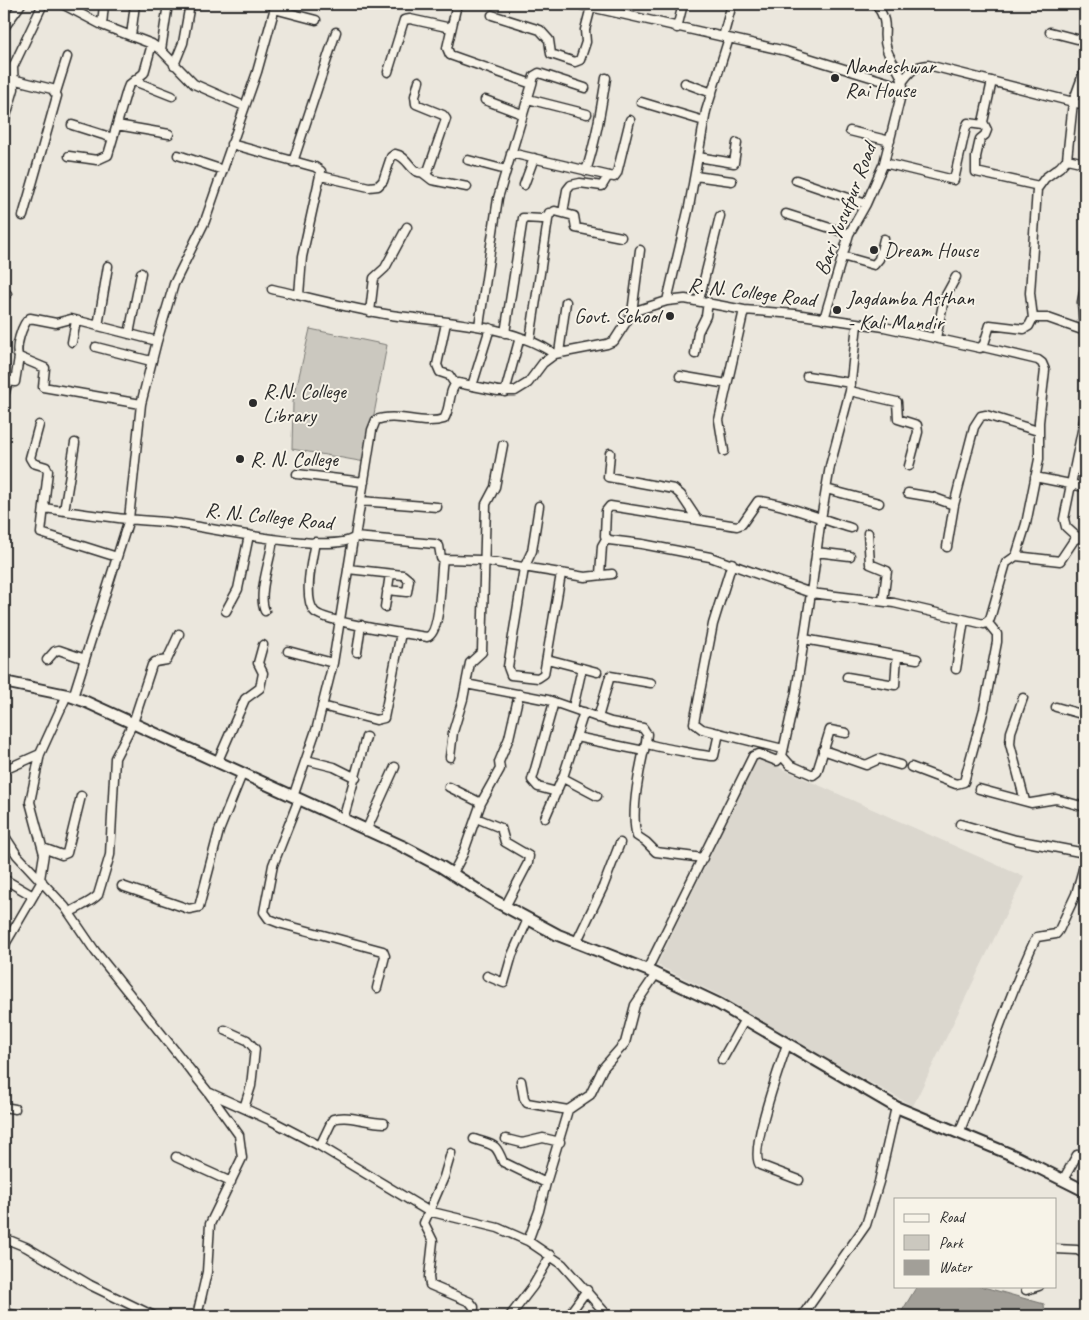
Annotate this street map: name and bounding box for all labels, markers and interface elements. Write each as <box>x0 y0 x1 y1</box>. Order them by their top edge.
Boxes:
place label: Nandeshwar Rai House <box>845 53 937 103</box>
marker: Nandeshwar Rai House <box>829 72 841 84</box>
street label: Bari Yusufpur Road <box>808 137 883 279</box>
place label: Dream House <box>884 237 979 263</box>
marker: Dream House <box>868 244 880 256</box>
street label: R. N. College Road <box>687 271 821 313</box>
place label: Jagdamba Asthan - Kali Mandir <box>846 285 975 335</box>
place label: Govt. School <box>574 303 663 329</box>
marker: Jagdamba Asthan - Kali Mandir <box>831 304 843 316</box>
marker: Govt. School <box>664 310 676 322</box>
place label: R.N. College Library <box>263 378 347 428</box>
marker: R.N. College Library <box>247 397 259 409</box>
place label: R. N. College <box>250 446 339 472</box>
marker: R. N. College <box>234 453 246 465</box>
street label: R. N. College Road <box>204 496 338 536</box>
legend <box>894 1198 1056 1288</box>
text: Road <box>939 1208 966 1227</box>
text: Park <box>939 1234 964 1253</box>
text: Water <box>939 1258 973 1277</box>

